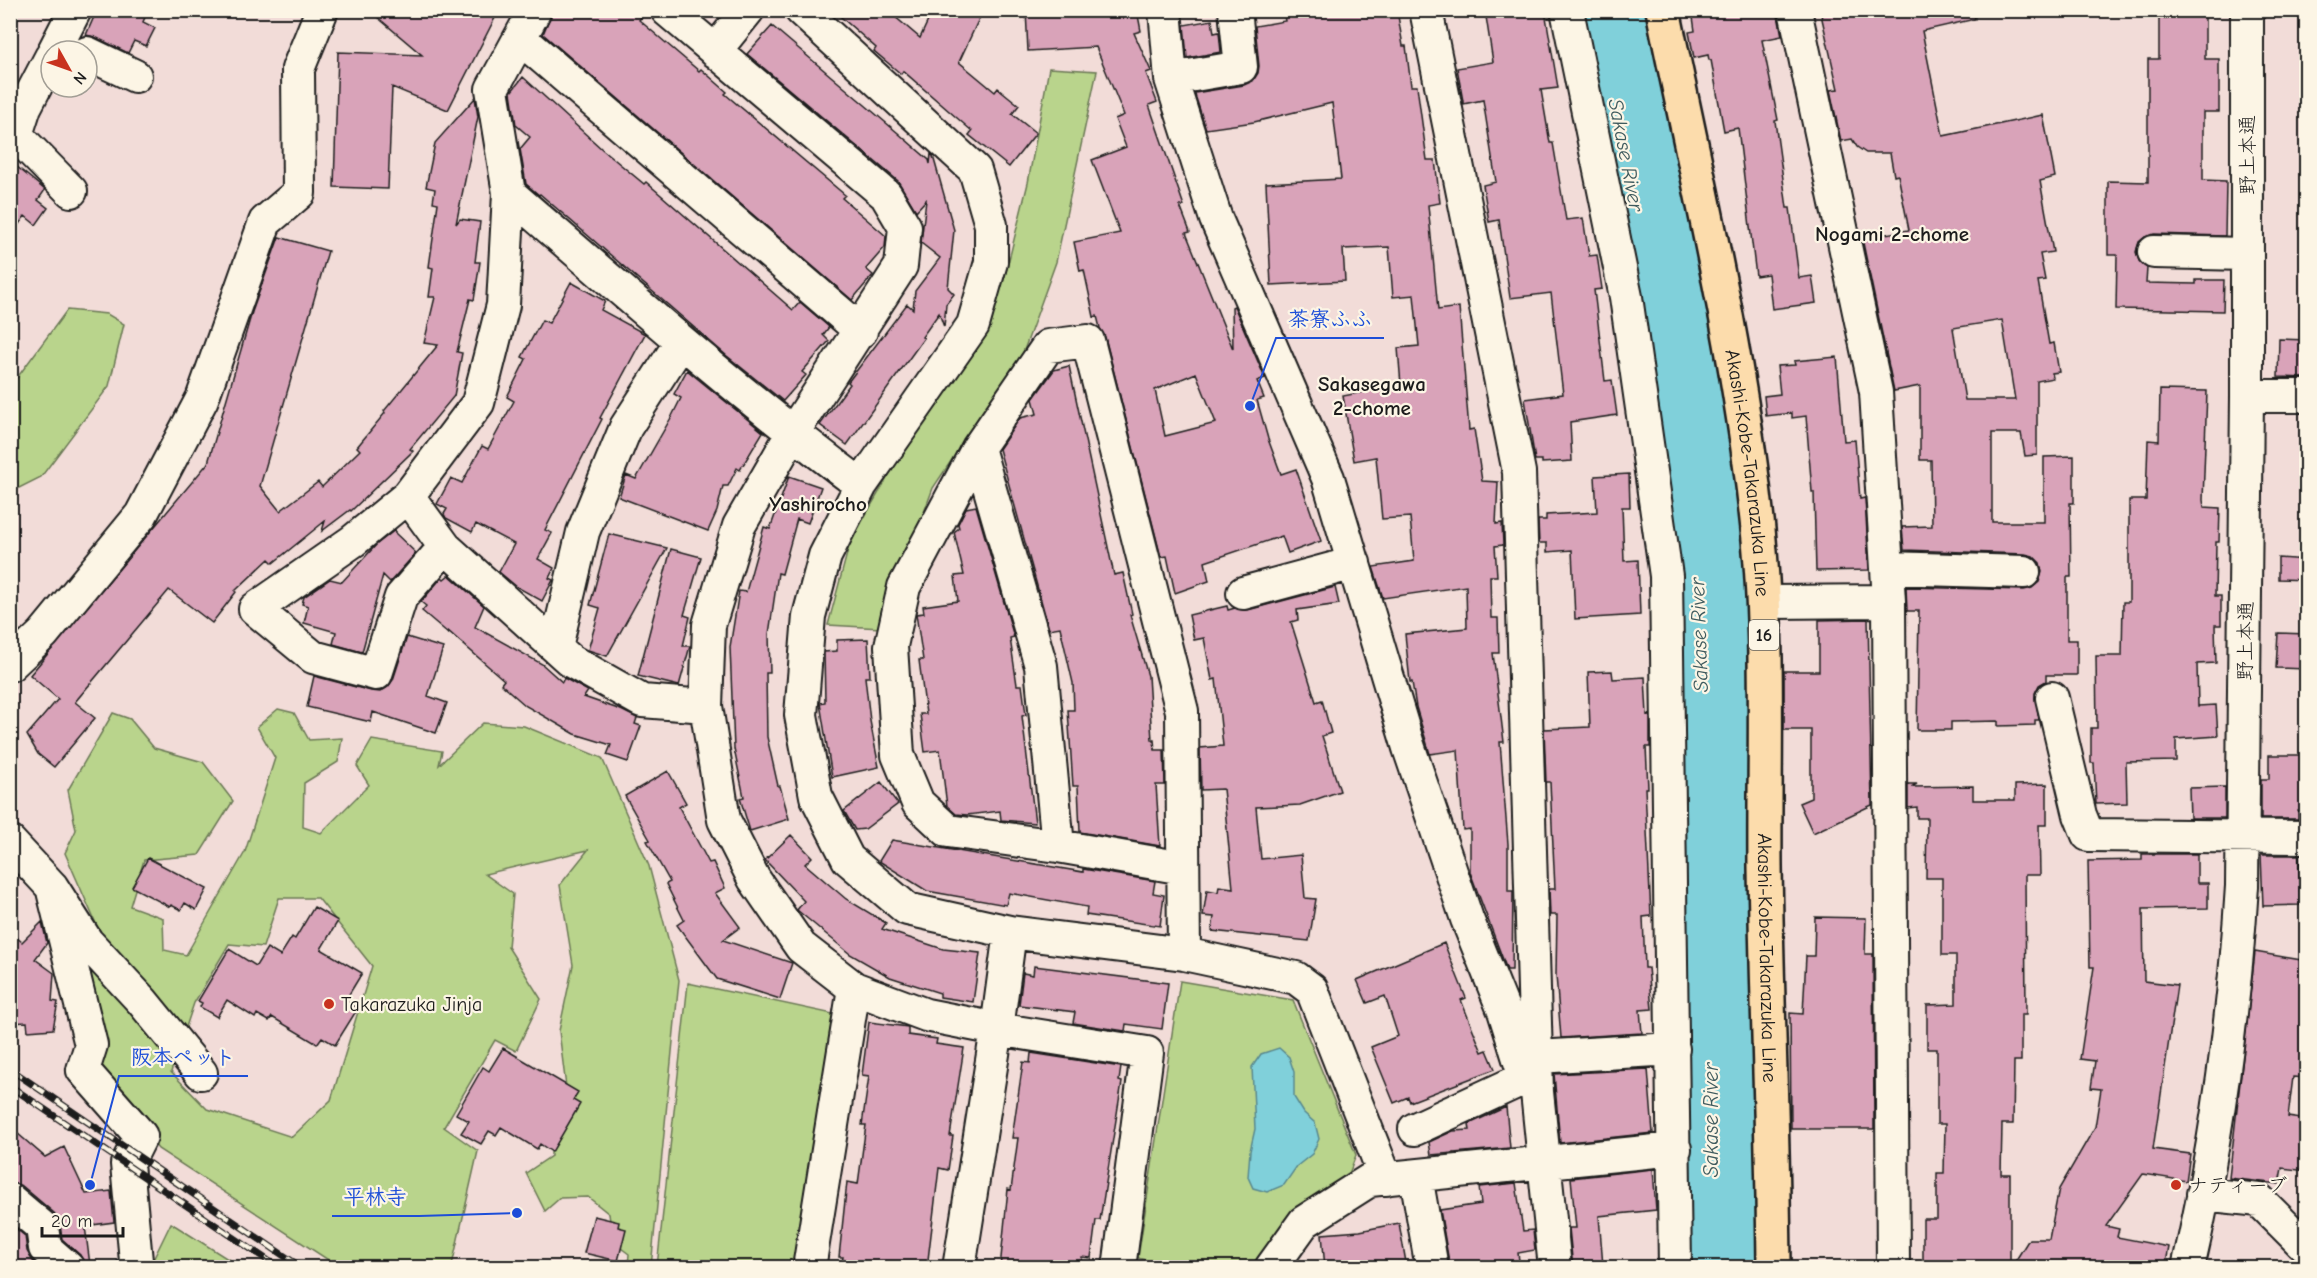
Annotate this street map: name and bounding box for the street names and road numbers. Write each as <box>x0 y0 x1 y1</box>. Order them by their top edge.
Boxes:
street label: 野上本通 <box>2236 115 2259 195</box>
street label: Akashi-Kobe-Takarazuka Line <box>1720 347 1774 597</box>
street label: 野上本通 <box>2233 601 2258 681</box>
road number: 16 <box>1749 620 1779 650</box>
street label: Akashi-Kobe-Takarazuka Line <box>1753 833 1781 1083</box>

